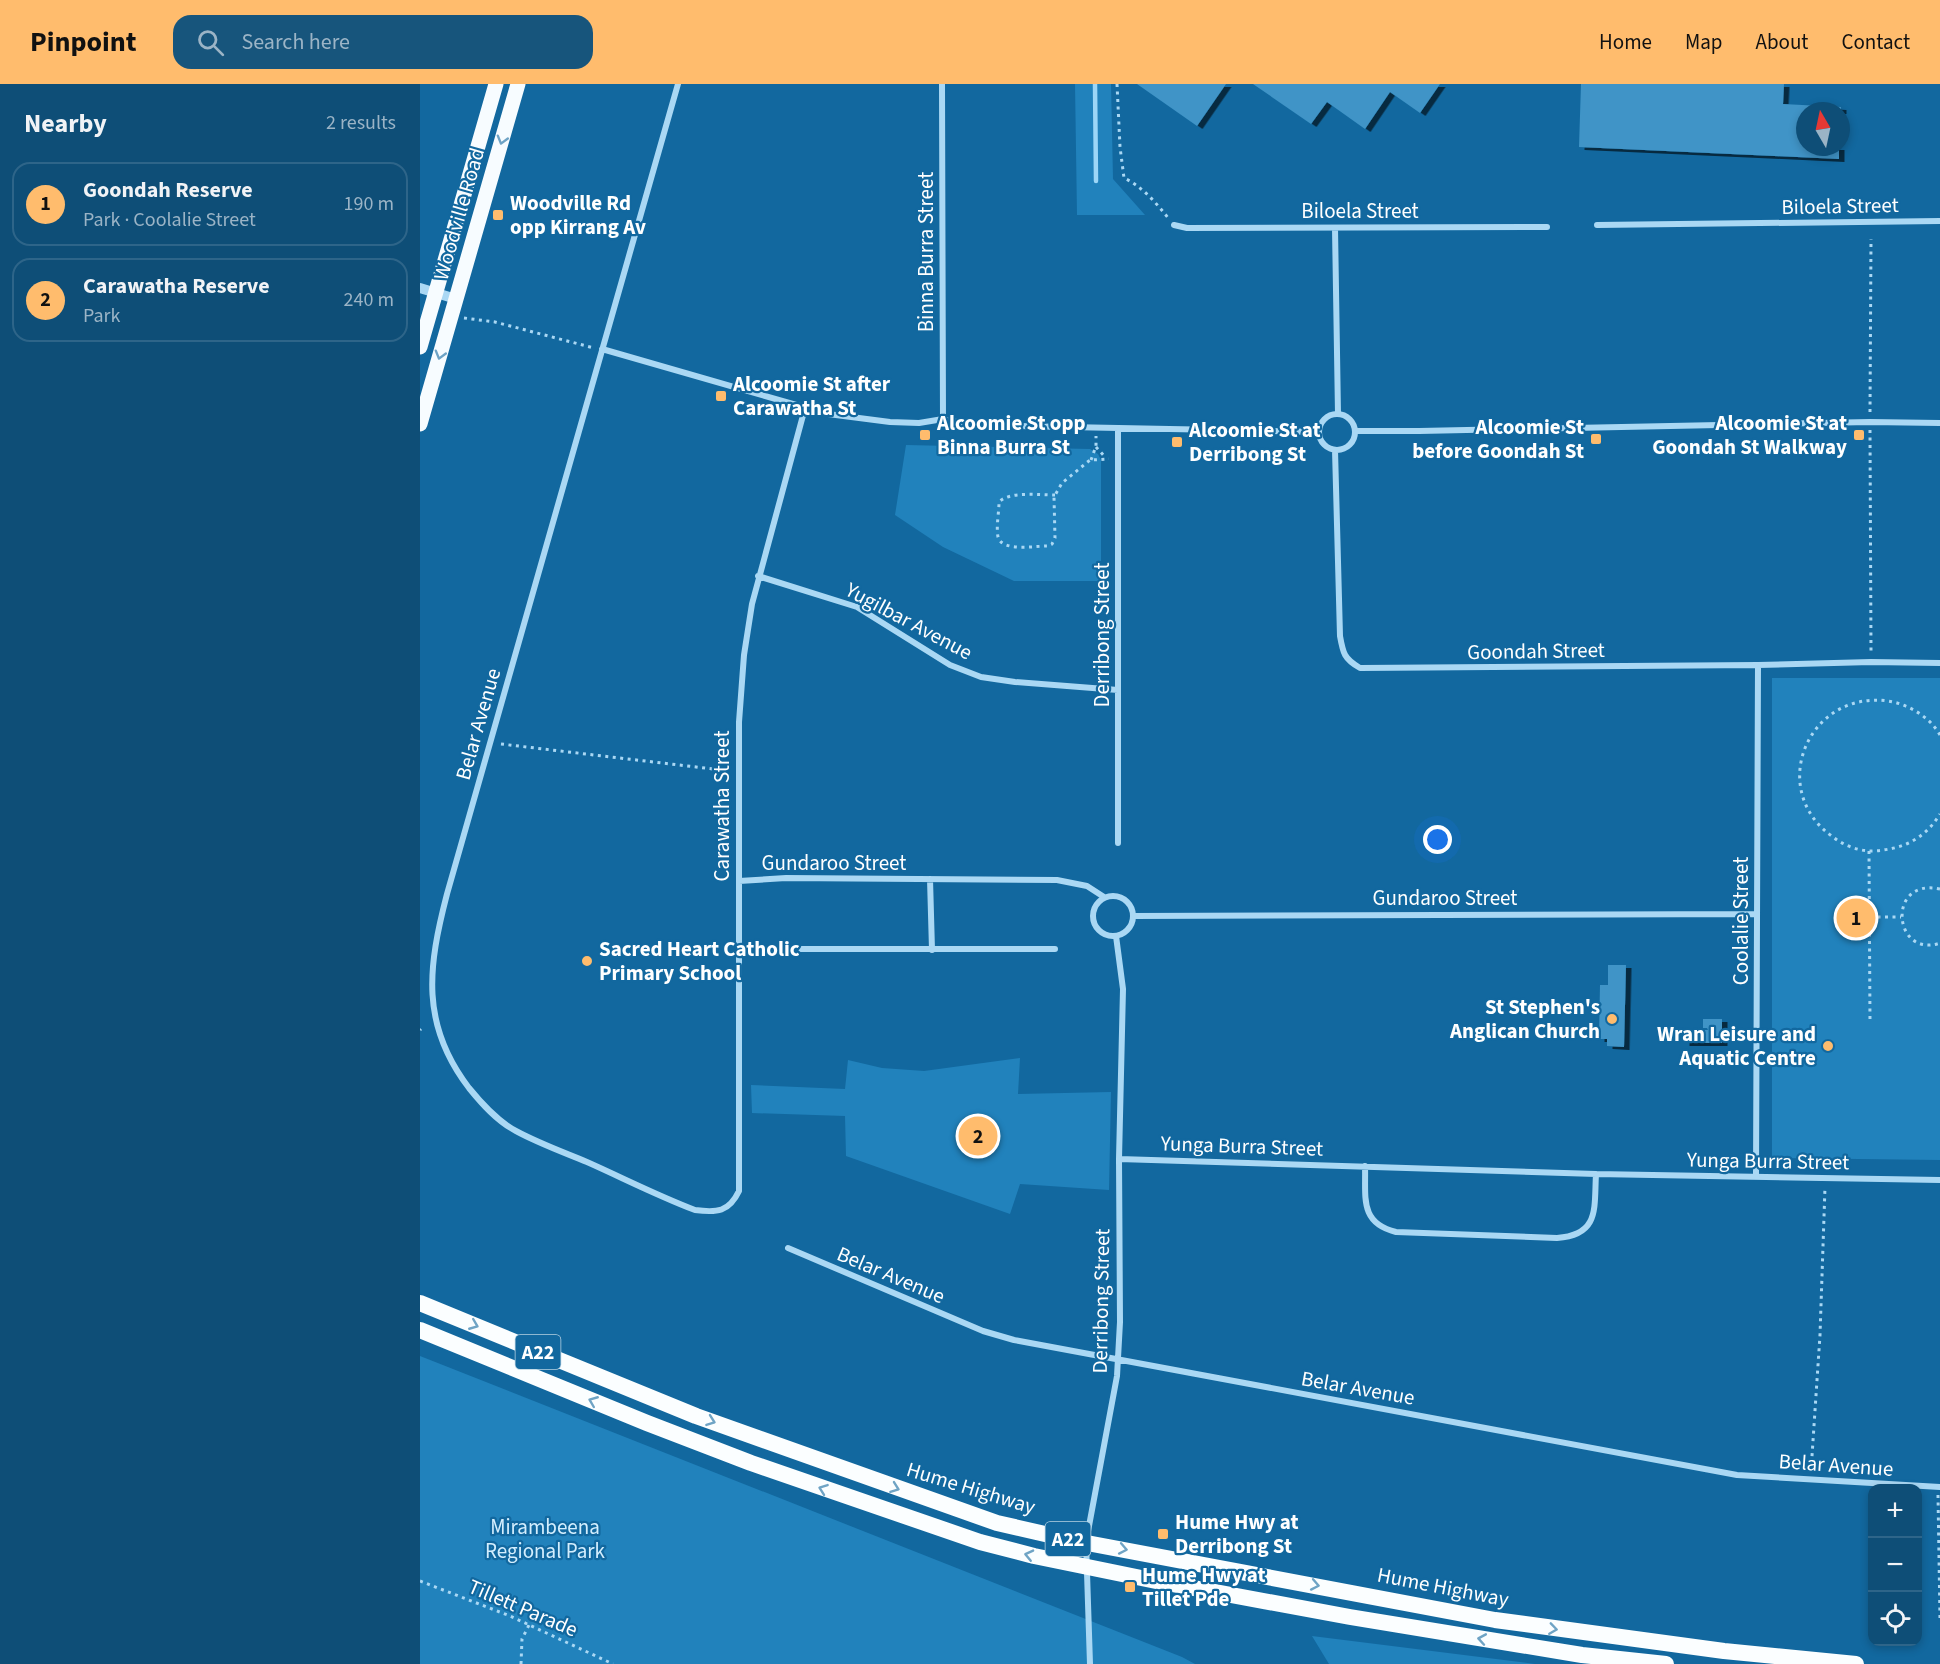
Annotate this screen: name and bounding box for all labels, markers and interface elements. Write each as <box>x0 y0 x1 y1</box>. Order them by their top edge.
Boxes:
search box <box>173 15 593 69</box>
text: Pinpoint <box>30 22 137 62</box>
icon: search <box>194 26 227 59</box>
text: Search here <box>242 26 350 58</box>
text: Home <box>1599 27 1652 57</box>
text: Map <box>1685 27 1723 57</box>
text: About <box>1756 27 1808 57</box>
text: Contact <box>1841 27 1910 57</box>
north arrow <box>1796 102 1850 156</box>
text: Nearby <box>24 105 107 142</box>
text: 2 results <box>326 109 396 137</box>
one-way arrow <box>497 134 509 145</box>
street label: Woodville Road <box>426 144 492 284</box>
street label: Binna Burra Street <box>911 172 941 332</box>
text: Goondah Reserve <box>83 174 253 206</box>
place label: Woodville Rd opp Kirrang Av <box>510 188 646 242</box>
text: 1 <box>40 190 51 218</box>
text: 190 m <box>344 190 394 218</box>
street label: Biloela Street <box>1781 190 1899 222</box>
street label: Biloela Street <box>1301 196 1419 226</box>
text: Park · Coolalie Street <box>83 206 256 234</box>
marker: Woodville Rd opp Kirrang Av <box>491 208 505 222</box>
text: Carawatha Reserve <box>83 270 270 302</box>
text: 2 <box>40 286 51 314</box>
text: 240 m <box>344 286 394 314</box>
text: Park <box>83 302 120 330</box>
one-way arrow <box>435 349 447 360</box>
place label: Alcoomie St after Carawatha St <box>732 369 891 423</box>
marker: Alcoomie St after Carawatha St <box>714 389 728 403</box>
place label: Alcoomie St opp Binna Burra St <box>936 408 1086 462</box>
place label: Alcoomie St at Goondah St Walkway <box>1652 408 1847 462</box>
place label: Alcoomie St before Goondah St <box>1412 412 1584 466</box>
place label: Alcoomie St at Derribong St <box>1188 415 1321 469</box>
marker: Alcoomie St opp Binna Burra St <box>918 428 932 442</box>
marker: Alcoomie St at Goondah St Walkway <box>1852 428 1866 442</box>
marker: Alcoomie St before Goondah St <box>1589 432 1603 446</box>
marker: Alcoomie St at Derribong St <box>1170 435 1184 449</box>
street label: Derribong Street <box>1087 563 1117 707</box>
street label: Yugilbar Avenue <box>839 574 978 667</box>
street label: Goondah Street <box>1467 635 1605 667</box>
street label: Belar Avenue <box>448 665 508 783</box>
street label: Carawatha Street <box>707 730 737 882</box>
your location <box>1423 825 1452 854</box>
street label: Gundaroo Street <box>762 848 906 878</box>
street label: Coolalie Street <box>1726 857 1756 985</box>
street label: Gundaroo Street <box>1373 883 1517 913</box>
pin: 1 <box>1836 896 1876 940</box>
place label: Sacred Heart Catholic Primary School <box>599 934 800 988</box>
marker: Sacred Heart Catholic Primary School <box>580 954 594 968</box>
place label: St Stephen's Anglican Church <box>1449 992 1600 1046</box>
marker: St Stephen's Anglican Church <box>1605 1012 1619 1026</box>
place label: Wran Leisure and Aquatic Centre <box>1657 1019 1816 1073</box>
marker: Wran Leisure and Aquatic Centre <box>1821 1039 1835 1053</box>
pin: 2 <box>958 1114 998 1158</box>
street label: Yunga Burra Street <box>1159 1128 1324 1164</box>
street label: Yunga Burra Street <box>1686 1145 1849 1177</box>
street label: Derribong Street <box>1085 1228 1117 1374</box>
street label: Belar Avenue <box>832 1239 950 1311</box>
one-way arrow <box>468 1318 479 1330</box>
road number: A22 <box>516 1335 560 1369</box>
street label: Belar Avenue <box>1299 1363 1417 1413</box>
one-way arrow <box>588 1396 599 1409</box>
one-way arrow <box>706 1414 716 1427</box>
street label: Belar Avenue <box>1778 1446 1894 1484</box>
street label: Hume Highway <box>903 1454 1039 1522</box>
one-way arrow <box>889 1480 900 1493</box>
one-way arrow <box>818 1483 829 1496</box>
map controls <box>1868 1484 1922 1646</box>
button: + <box>1868 1484 1922 1538</box>
place label: Hume Hwy at Derribong St <box>1175 1507 1298 1561</box>
park label: Mirambeena Regional Park <box>485 1512 606 1566</box>
road number: A22 <box>1046 1522 1090 1556</box>
marker: Hume Hwy at Derribong St <box>1156 1527 1170 1541</box>
button: − <box>1868 1538 1922 1592</box>
one-way arrow <box>1118 1542 1128 1555</box>
one-way arrow <box>1024 1549 1034 1562</box>
place label: Hume Hwy at Tillet Pde <box>1142 1560 1265 1614</box>
street label: Hume Highway <box>1375 1560 1511 1614</box>
street label: Tillett Parade <box>464 1571 582 1645</box>
one-way arrow <box>1309 1578 1319 1591</box>
marker: Hume Hwy at Tillet Pde <box>1123 1580 1137 1594</box>
button: locate <box>1868 1592 1922 1646</box>
one-way arrow <box>1548 1622 1558 1634</box>
one-way arrow <box>1478 1633 1487 1645</box>

